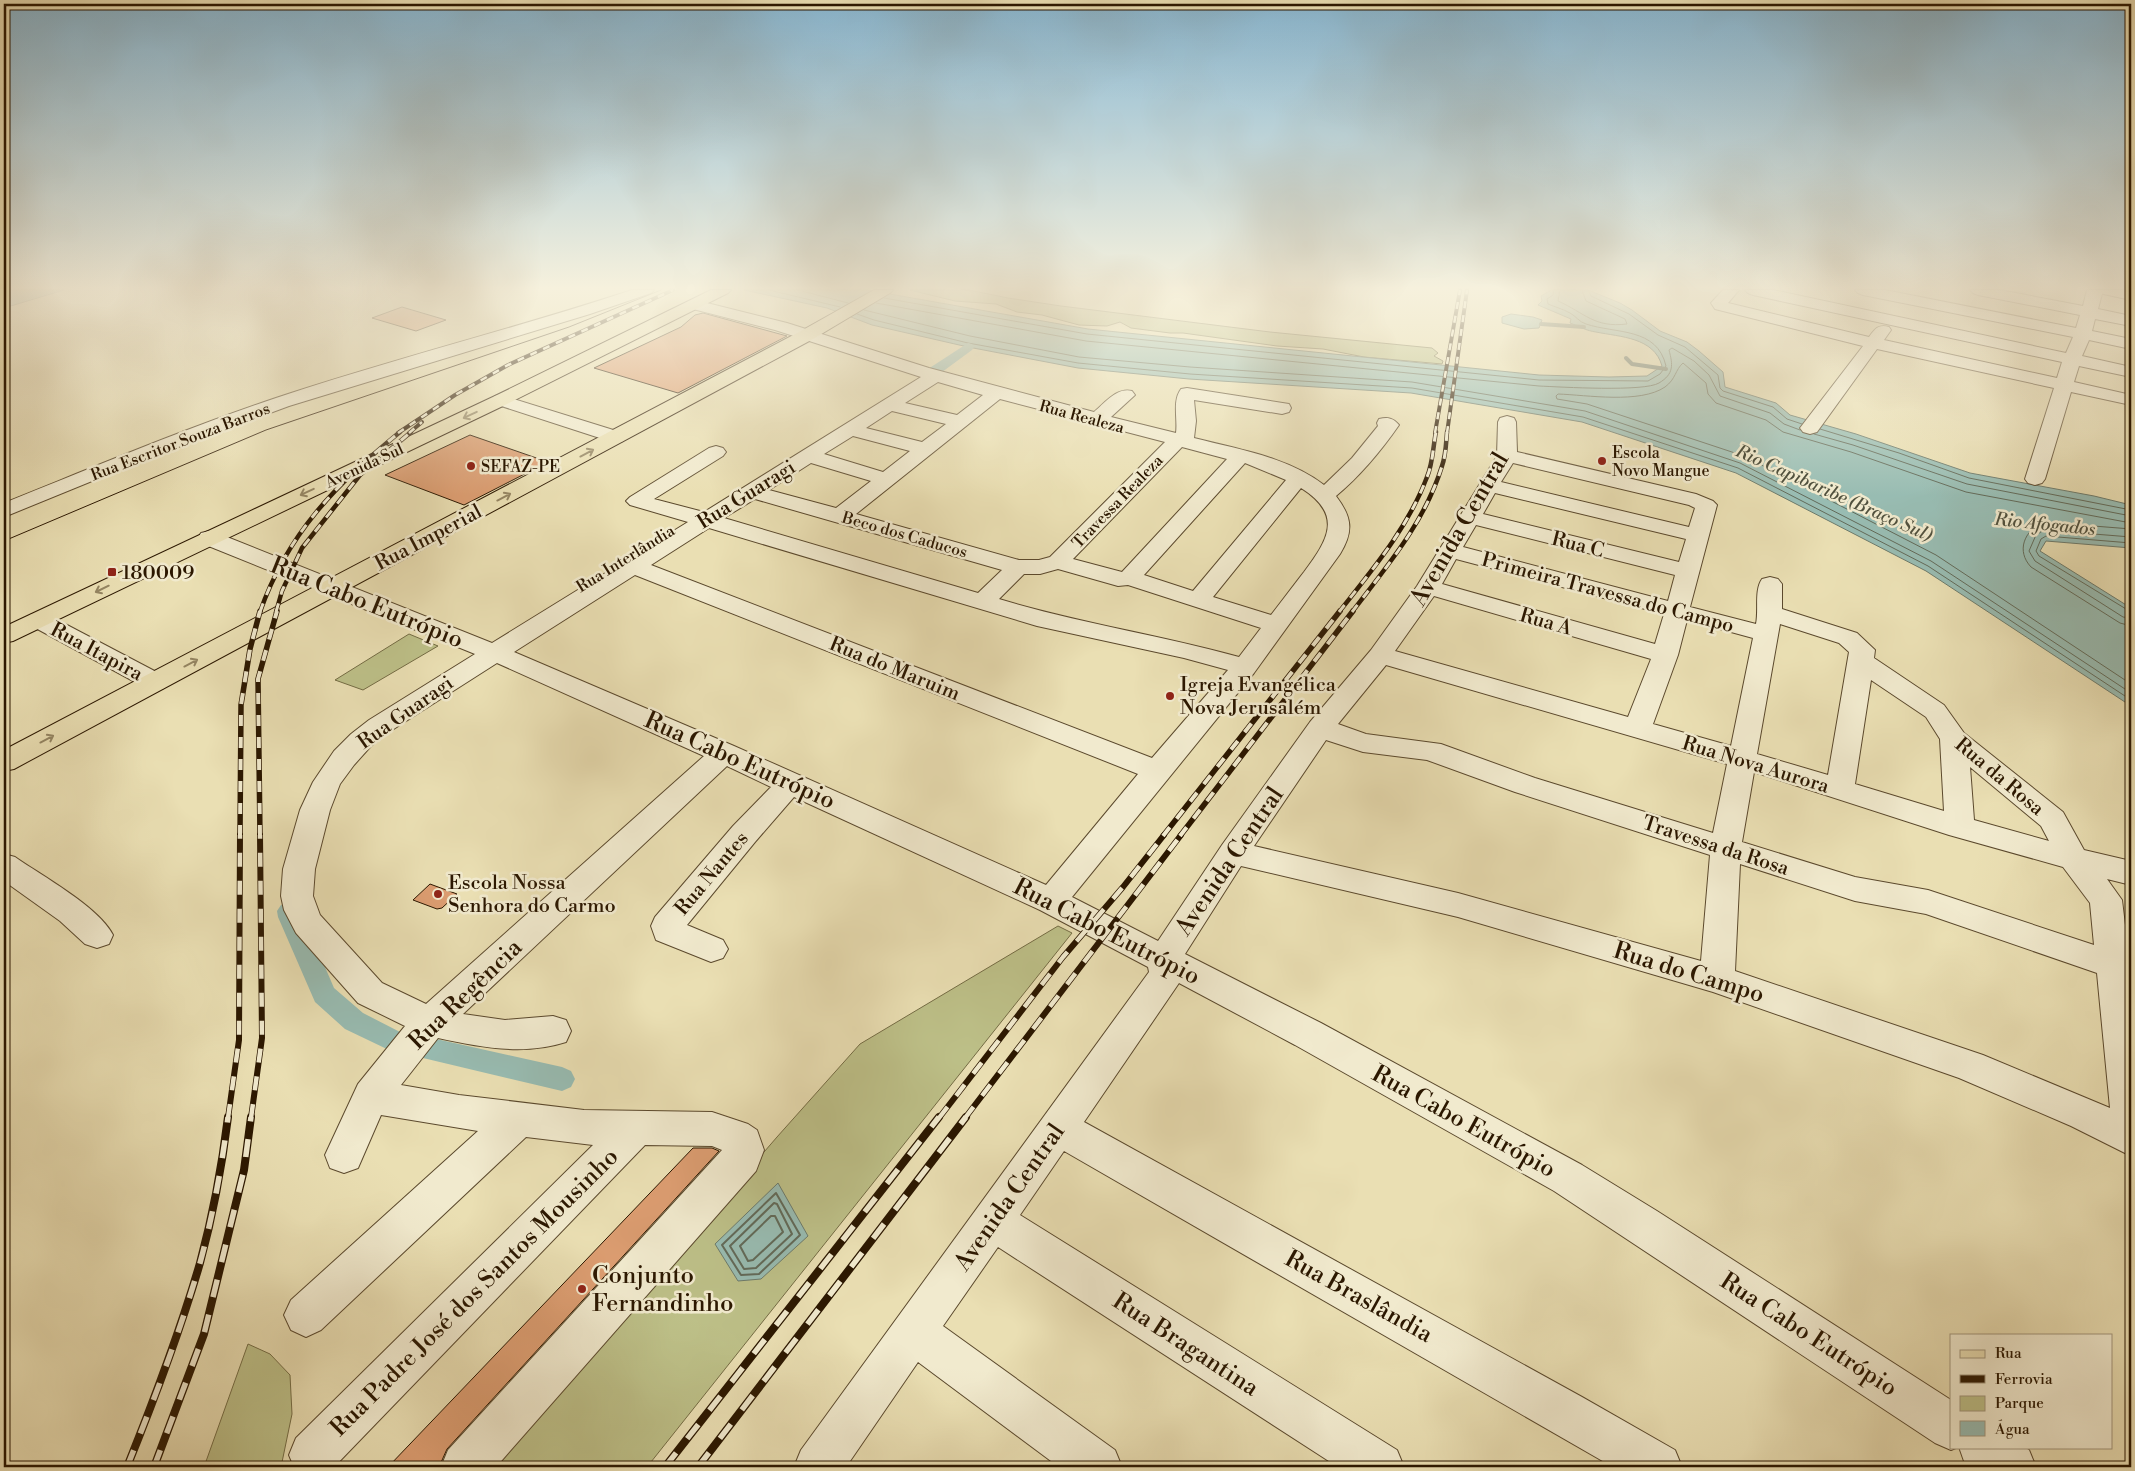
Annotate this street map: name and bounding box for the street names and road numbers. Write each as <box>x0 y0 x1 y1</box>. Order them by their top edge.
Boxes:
street label: Rua Realeza <box>1037 396 1127 438</box>
street label: Rua Escritor Souza Barros <box>88 398 273 485</box>
street label: Avenida Sul <box>321 439 407 493</box>
street label: Avenida Central <box>1403 447 1516 613</box>
street label: Travessa Realeza <box>1068 450 1168 553</box>
street label: Rua Guaragi <box>693 455 801 535</box>
street label: Rua Imperial <box>371 500 487 577</box>
street label: Beco dos Caducos <box>839 507 970 562</box>
street label: Rua Interlândia <box>573 520 679 597</box>
street label: Rua C <box>1549 527 1606 564</box>
street label: Primeira Travessa do Campo <box>1479 548 1737 639</box>
street label: Rua Cabo Eutrópio <box>266 550 468 655</box>
street label: Rua A <box>1517 603 1576 642</box>
street label: Rua Itapira <box>46 617 148 688</box>
street label: Rua do Maruim <box>825 632 964 707</box>
street label: Rua Guaragi <box>353 671 459 755</box>
street label: Rua Cabo Eutrópio <box>640 705 840 816</box>
street label: Rua Nova Aurora <box>1679 731 1833 800</box>
street label: Rua da Rosa <box>1949 733 2049 822</box>
street label: Avenida Central <box>1168 782 1291 942</box>
street label: Travessa da Rosa <box>1639 811 1793 882</box>
street label: Rua Nantes <box>670 827 754 921</box>
street label: Rua Cabo Eutrópio <box>1008 872 1205 992</box>
street label: Rua Regência <box>403 932 529 1056</box>
street label: Rua do Campo <box>1610 936 1768 1010</box>
street label: Rua Cabo Eutrópio <box>1366 1059 1561 1185</box>
street label: Avenida Central <box>947 1118 1072 1278</box>
street label: Rua Padre José dos Santos Mousinho <box>324 1142 625 1443</box>
street label: Rua Braslândia <box>1279 1244 1438 1350</box>
street label: Rua Cabo Eutrópio <box>1714 1266 1903 1403</box>
street label: Rua Bragantina <box>1107 1286 1265 1404</box>

